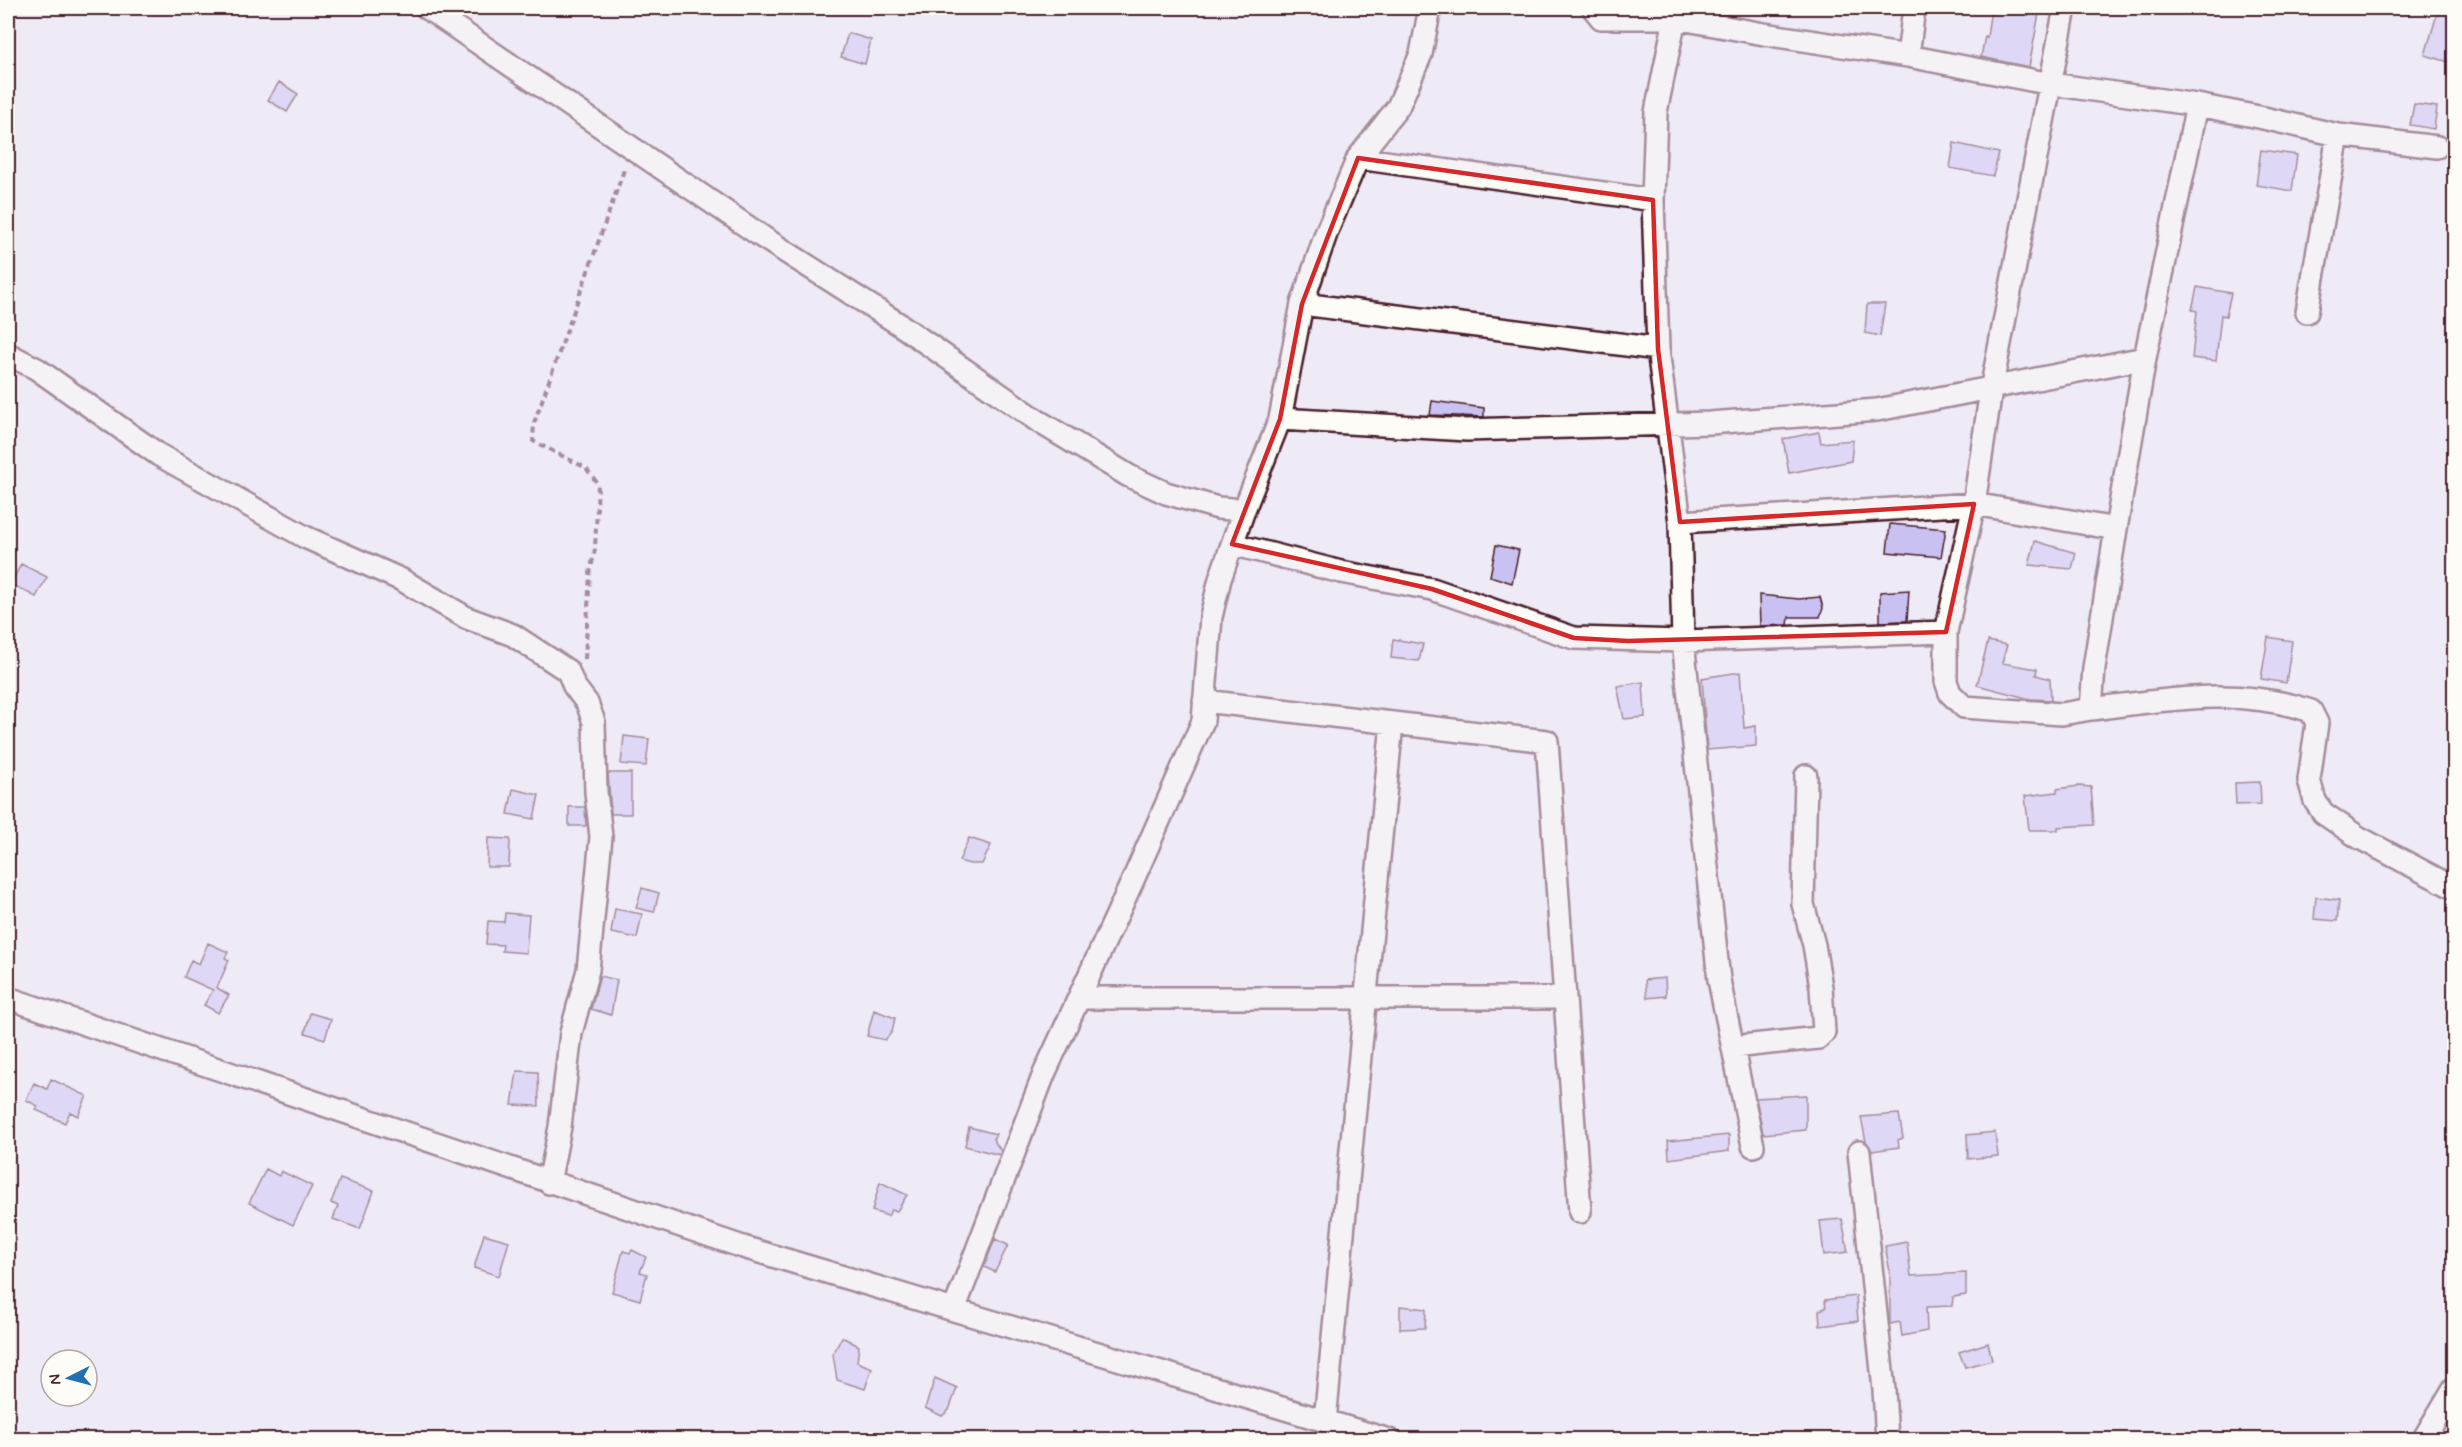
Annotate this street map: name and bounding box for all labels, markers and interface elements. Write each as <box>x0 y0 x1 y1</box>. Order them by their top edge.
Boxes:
north arrow <box>39 1348 99 1408</box>
text: N <box>45 1373 67 1386</box>

